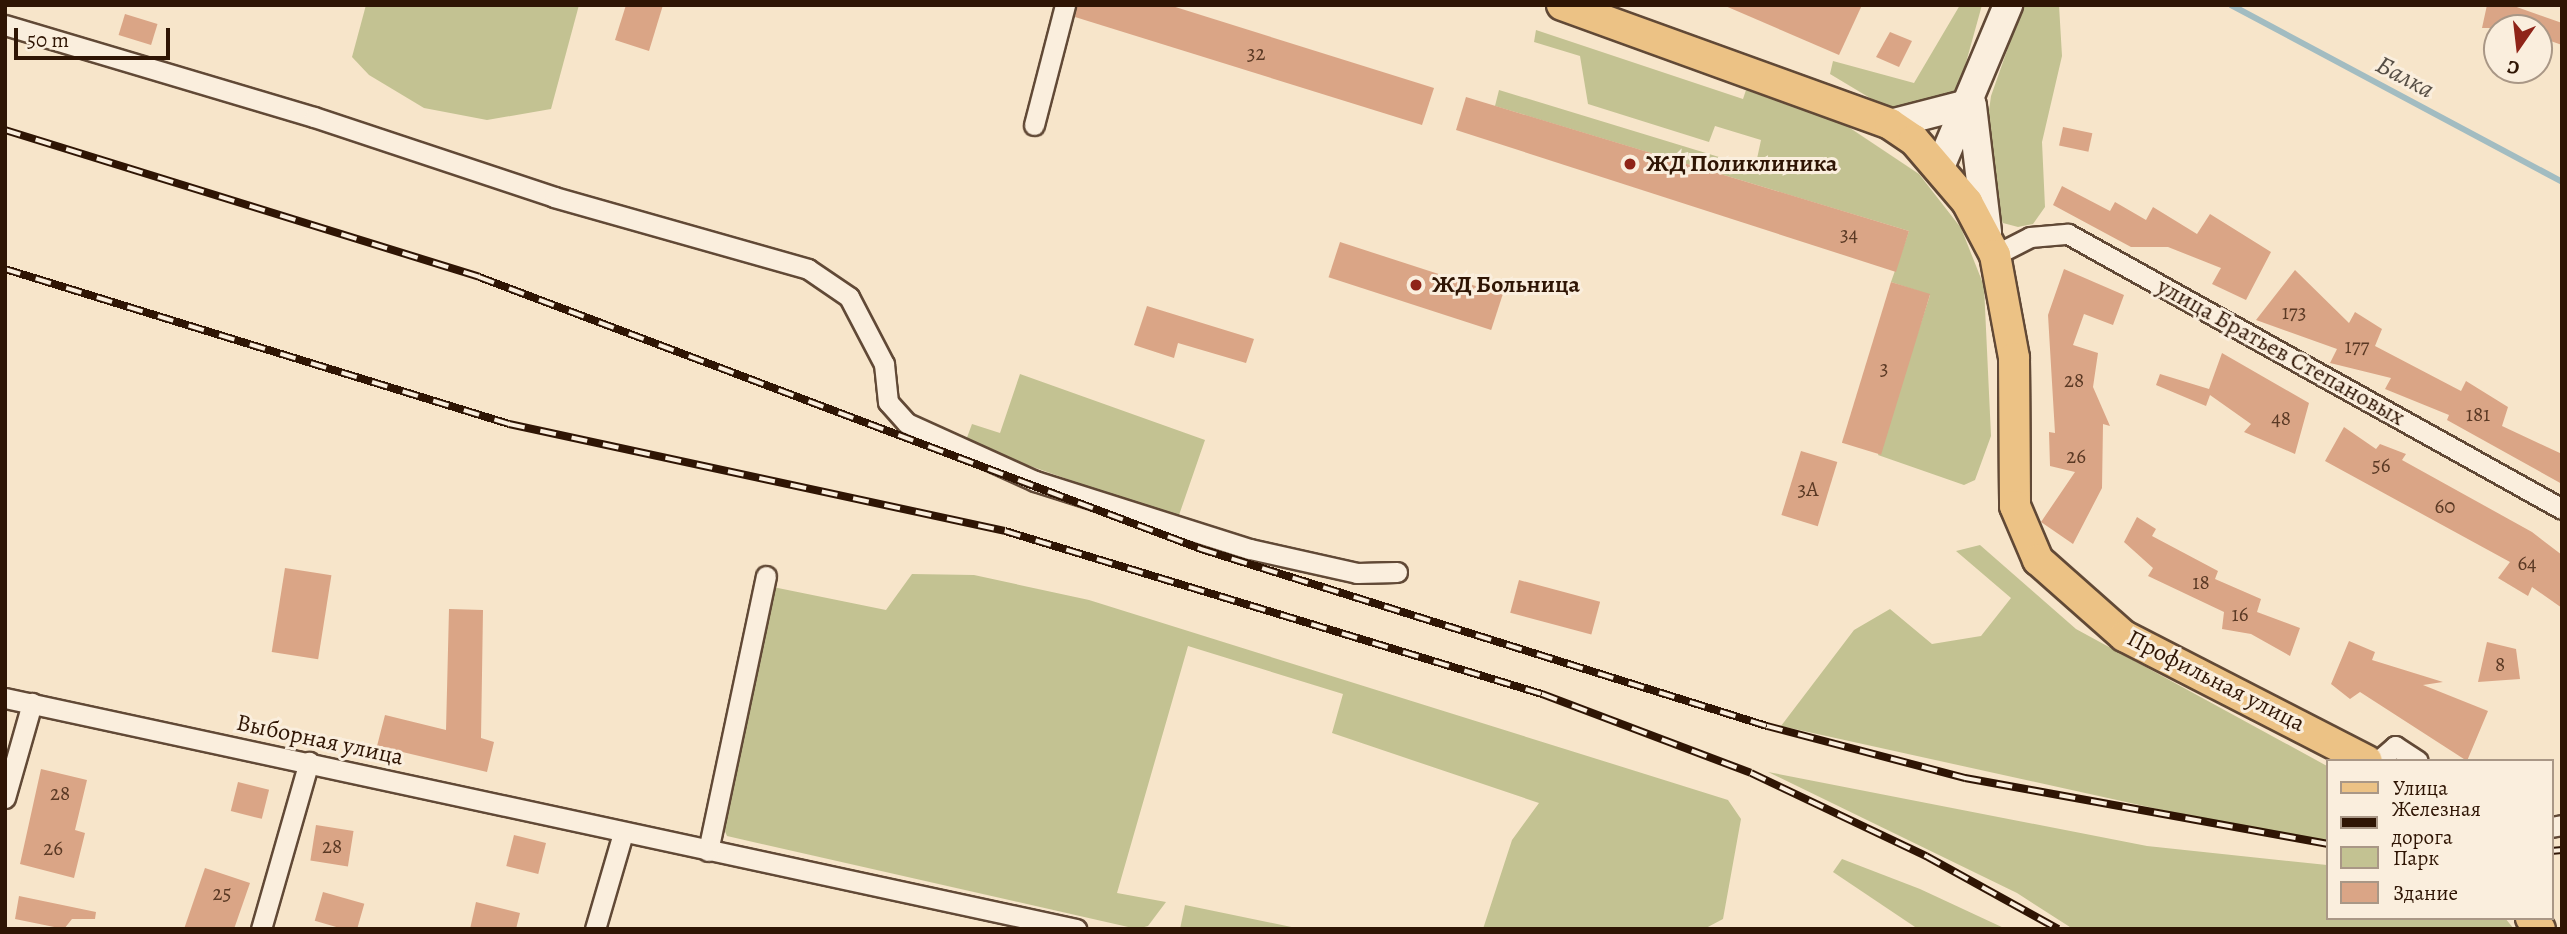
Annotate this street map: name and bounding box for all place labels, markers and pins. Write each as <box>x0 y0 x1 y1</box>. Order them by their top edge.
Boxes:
place label: ЖД Поликлиника <box>1646 150 1837 178</box>
marker: ЖД Поликлиника <box>1620 154 1640 174</box>
place label: ЖД Больница <box>1432 271 1580 299</box>
marker: ЖД Больница <box>1406 275 1426 295</box>

